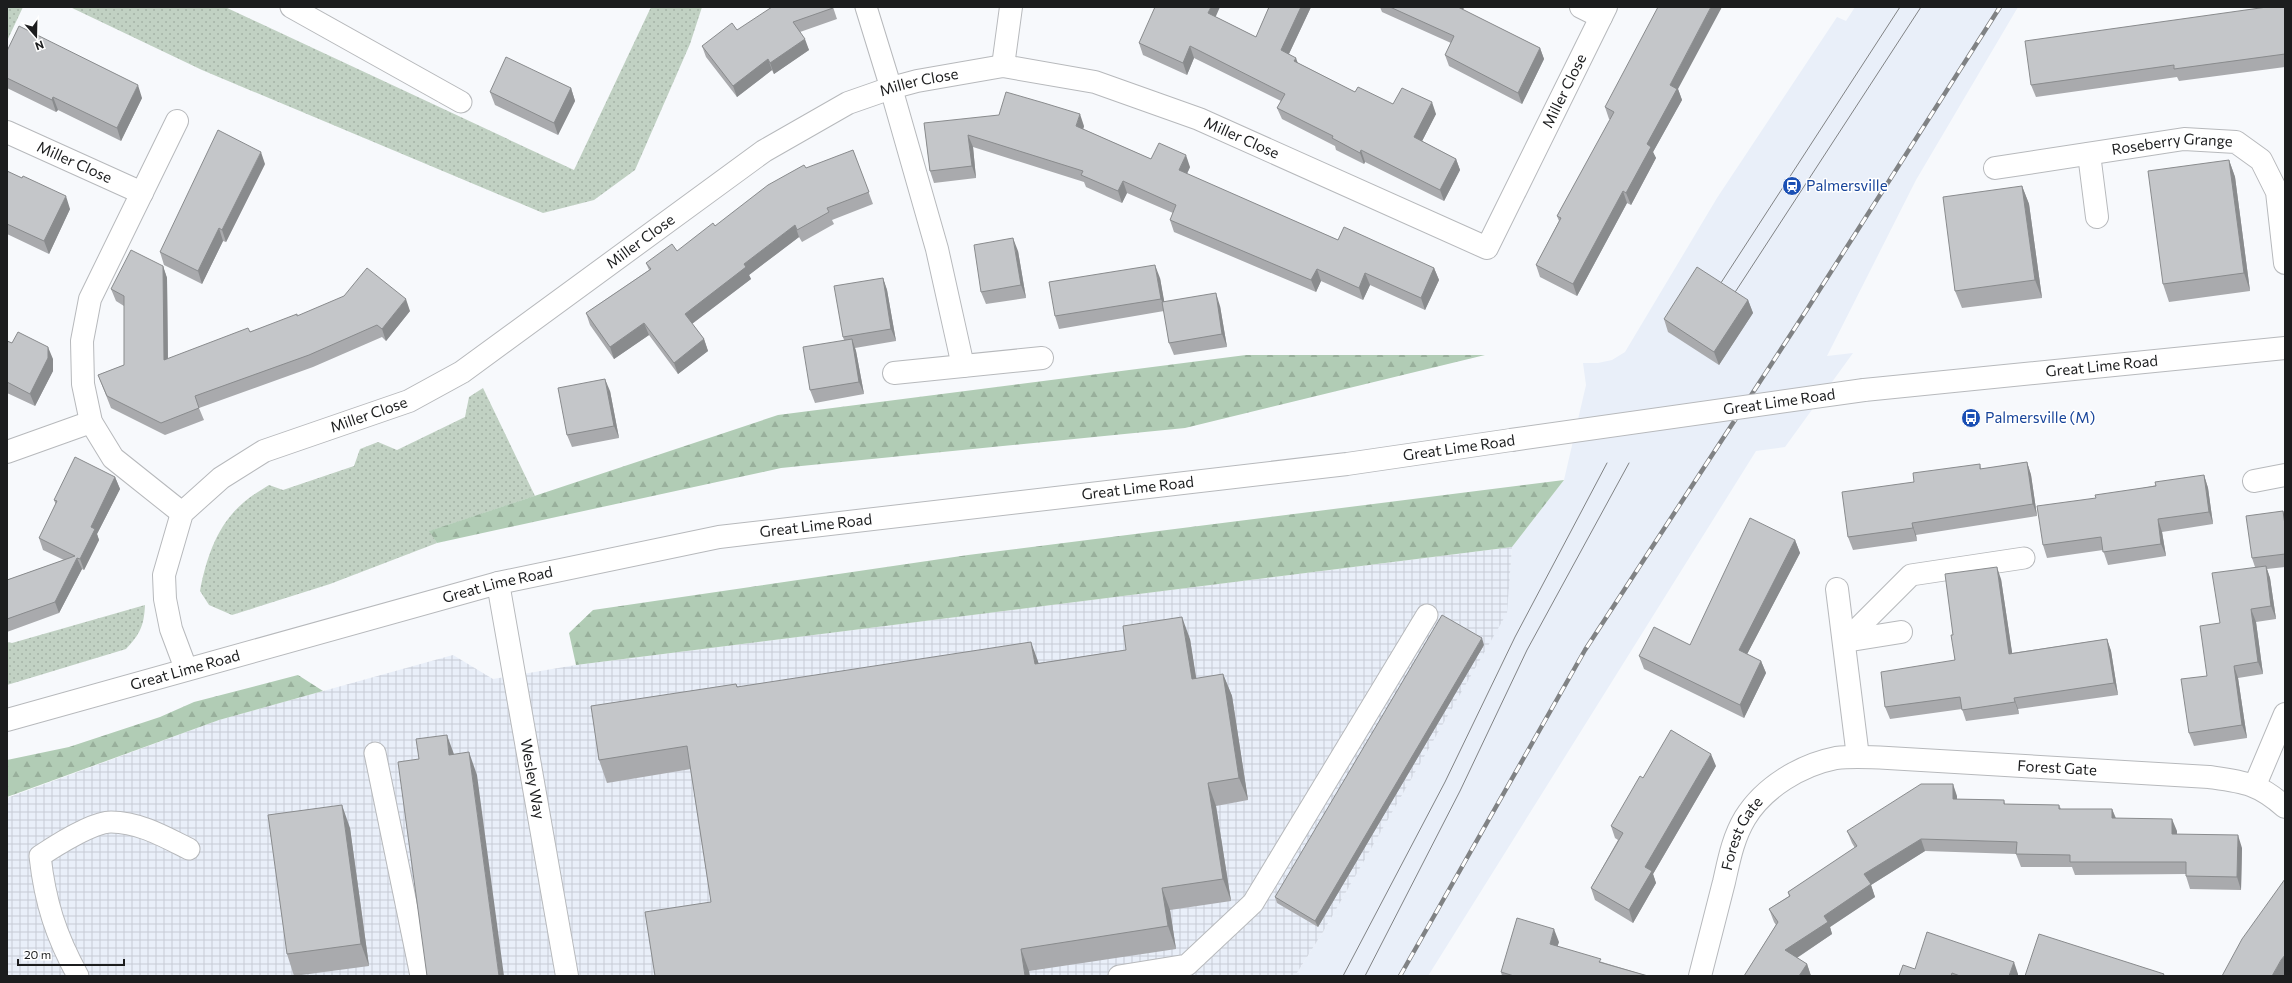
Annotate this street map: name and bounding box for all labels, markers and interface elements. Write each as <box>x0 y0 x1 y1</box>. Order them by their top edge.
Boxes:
north arrow <box>16 16 56 56</box>
text: N <box>33 38 46 53</box>
street label: Miller Close <box>1538 51 1589 131</box>
street label: Miller Close <box>877 64 960 99</box>
street label: Miller Close <box>1202 113 1282 162</box>
street label: Roseberry Grange <box>2110 129 2233 158</box>
street label: Miller Close <box>35 137 115 186</box>
station icon: Palmersville <box>1781 175 1803 197</box>
place label: Palmersville <box>1806 176 1888 194</box>
street label: Miller Close <box>602 210 678 272</box>
street label: Great Lime Road <box>2045 351 2159 380</box>
street label: Great Lime Road <box>1722 384 1836 418</box>
street label: Miller Close <box>328 392 410 435</box>
bus stop icon: Palmersville (M) <box>1960 407 1982 429</box>
place label: Palmersville (M) <box>1985 408 2095 426</box>
street label: Great Lime Road <box>1402 430 1516 464</box>
street label: Great Lime Road <box>1080 472 1195 503</box>
street label: Great Lime Road <box>759 509 873 540</box>
street label: Great Lime Road <box>440 562 554 606</box>
street label: Great Lime Road <box>128 645 242 693</box>
street label: Wesley Way <box>518 737 549 821</box>
street label: Forest Gate <box>2017 756 2097 778</box>
street label: Forest Gate <box>1717 792 1766 872</box>
scale bar <box>18 941 124 967</box>
text: 20 m <box>24 947 51 961</box>

